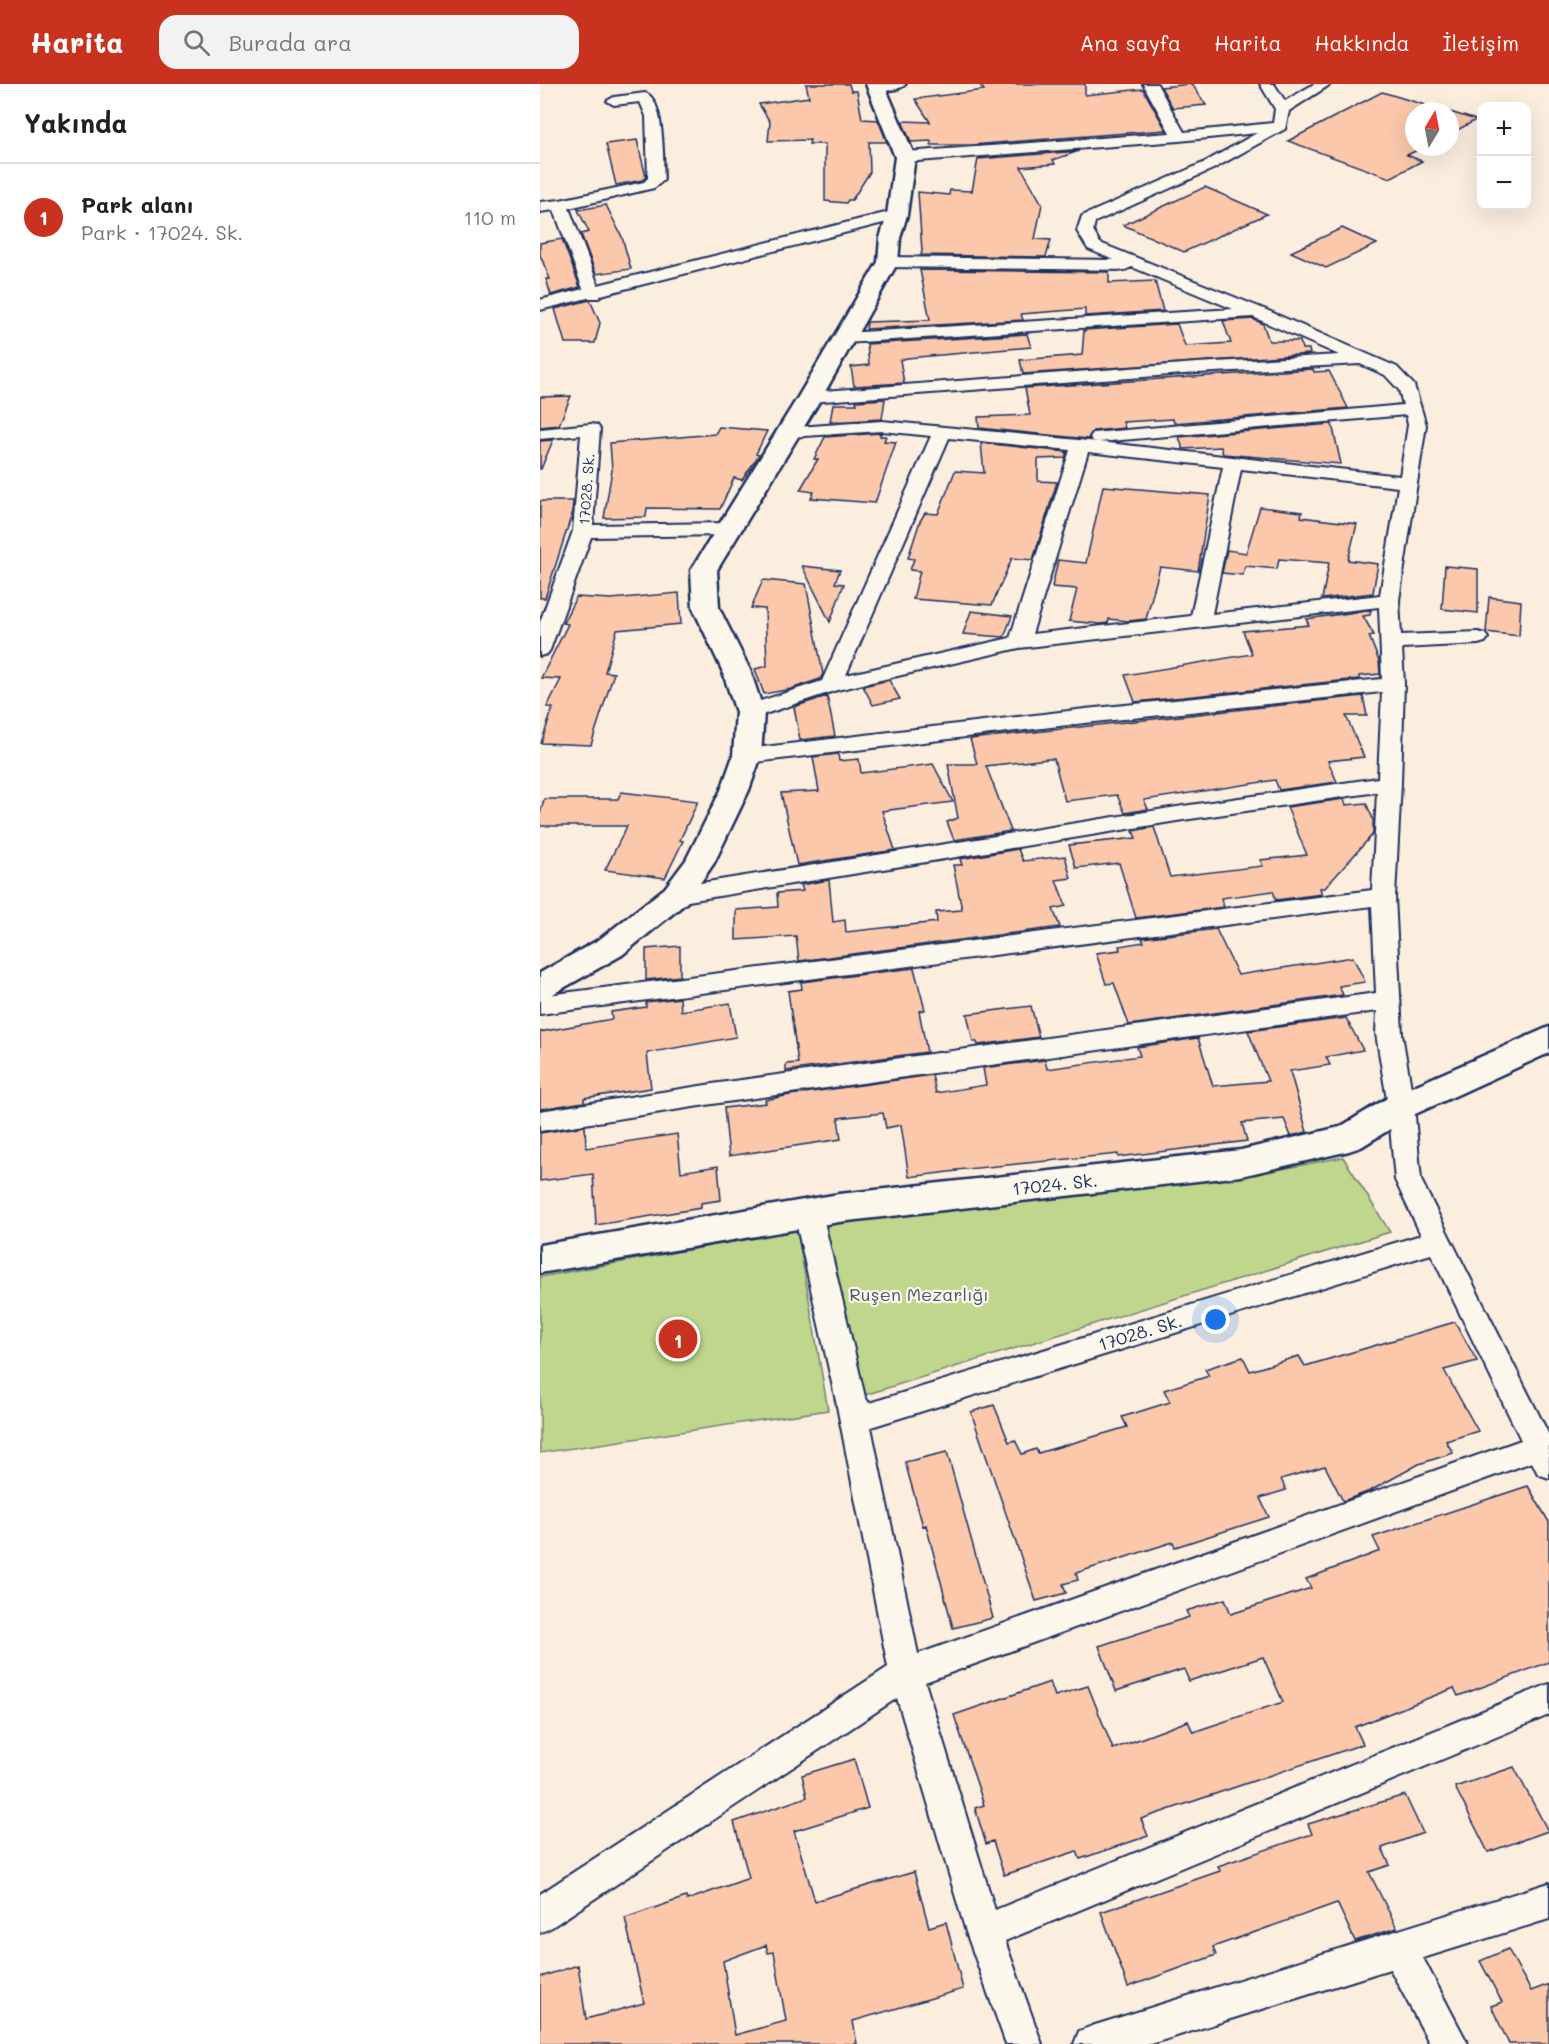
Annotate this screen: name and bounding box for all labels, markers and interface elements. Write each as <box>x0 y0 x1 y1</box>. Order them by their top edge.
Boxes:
search box <box>159 15 579 69</box>
text: Harita <box>30 24 123 60</box>
icon: search <box>180 26 213 59</box>
text: Burada ara <box>228 28 352 57</box>
text: Ana sayfa <box>1080 29 1181 56</box>
text: Harita <box>1214 29 1282 56</box>
text: Hakkında <box>1315 29 1409 56</box>
text: İletişim <box>1442 29 1519 56</box>
north arrow <box>1405 102 1459 156</box>
map controls <box>1477 102 1531 210</box>
button: + <box>1477 102 1531 156</box>
text: Yakında <box>24 106 127 140</box>
button: − <box>1477 156 1531 210</box>
text: Park alanı <box>81 190 194 219</box>
text: 1 <box>39 204 48 230</box>
text: 110 m <box>463 204 516 230</box>
text: Park · 17024. Sk. <box>81 219 243 245</box>
street label: 17028. Sk. <box>574 452 598 526</box>
street label: 17024. Sk. <box>1011 1168 1099 1200</box>
park label: Ruşen Mezarlığı <box>849 1282 989 1306</box>
your location <box>1201 1305 1230 1334</box>
street label: 17028. Sk. <box>1095 1308 1185 1356</box>
pin: 1 <box>658 1316 698 1362</box>

